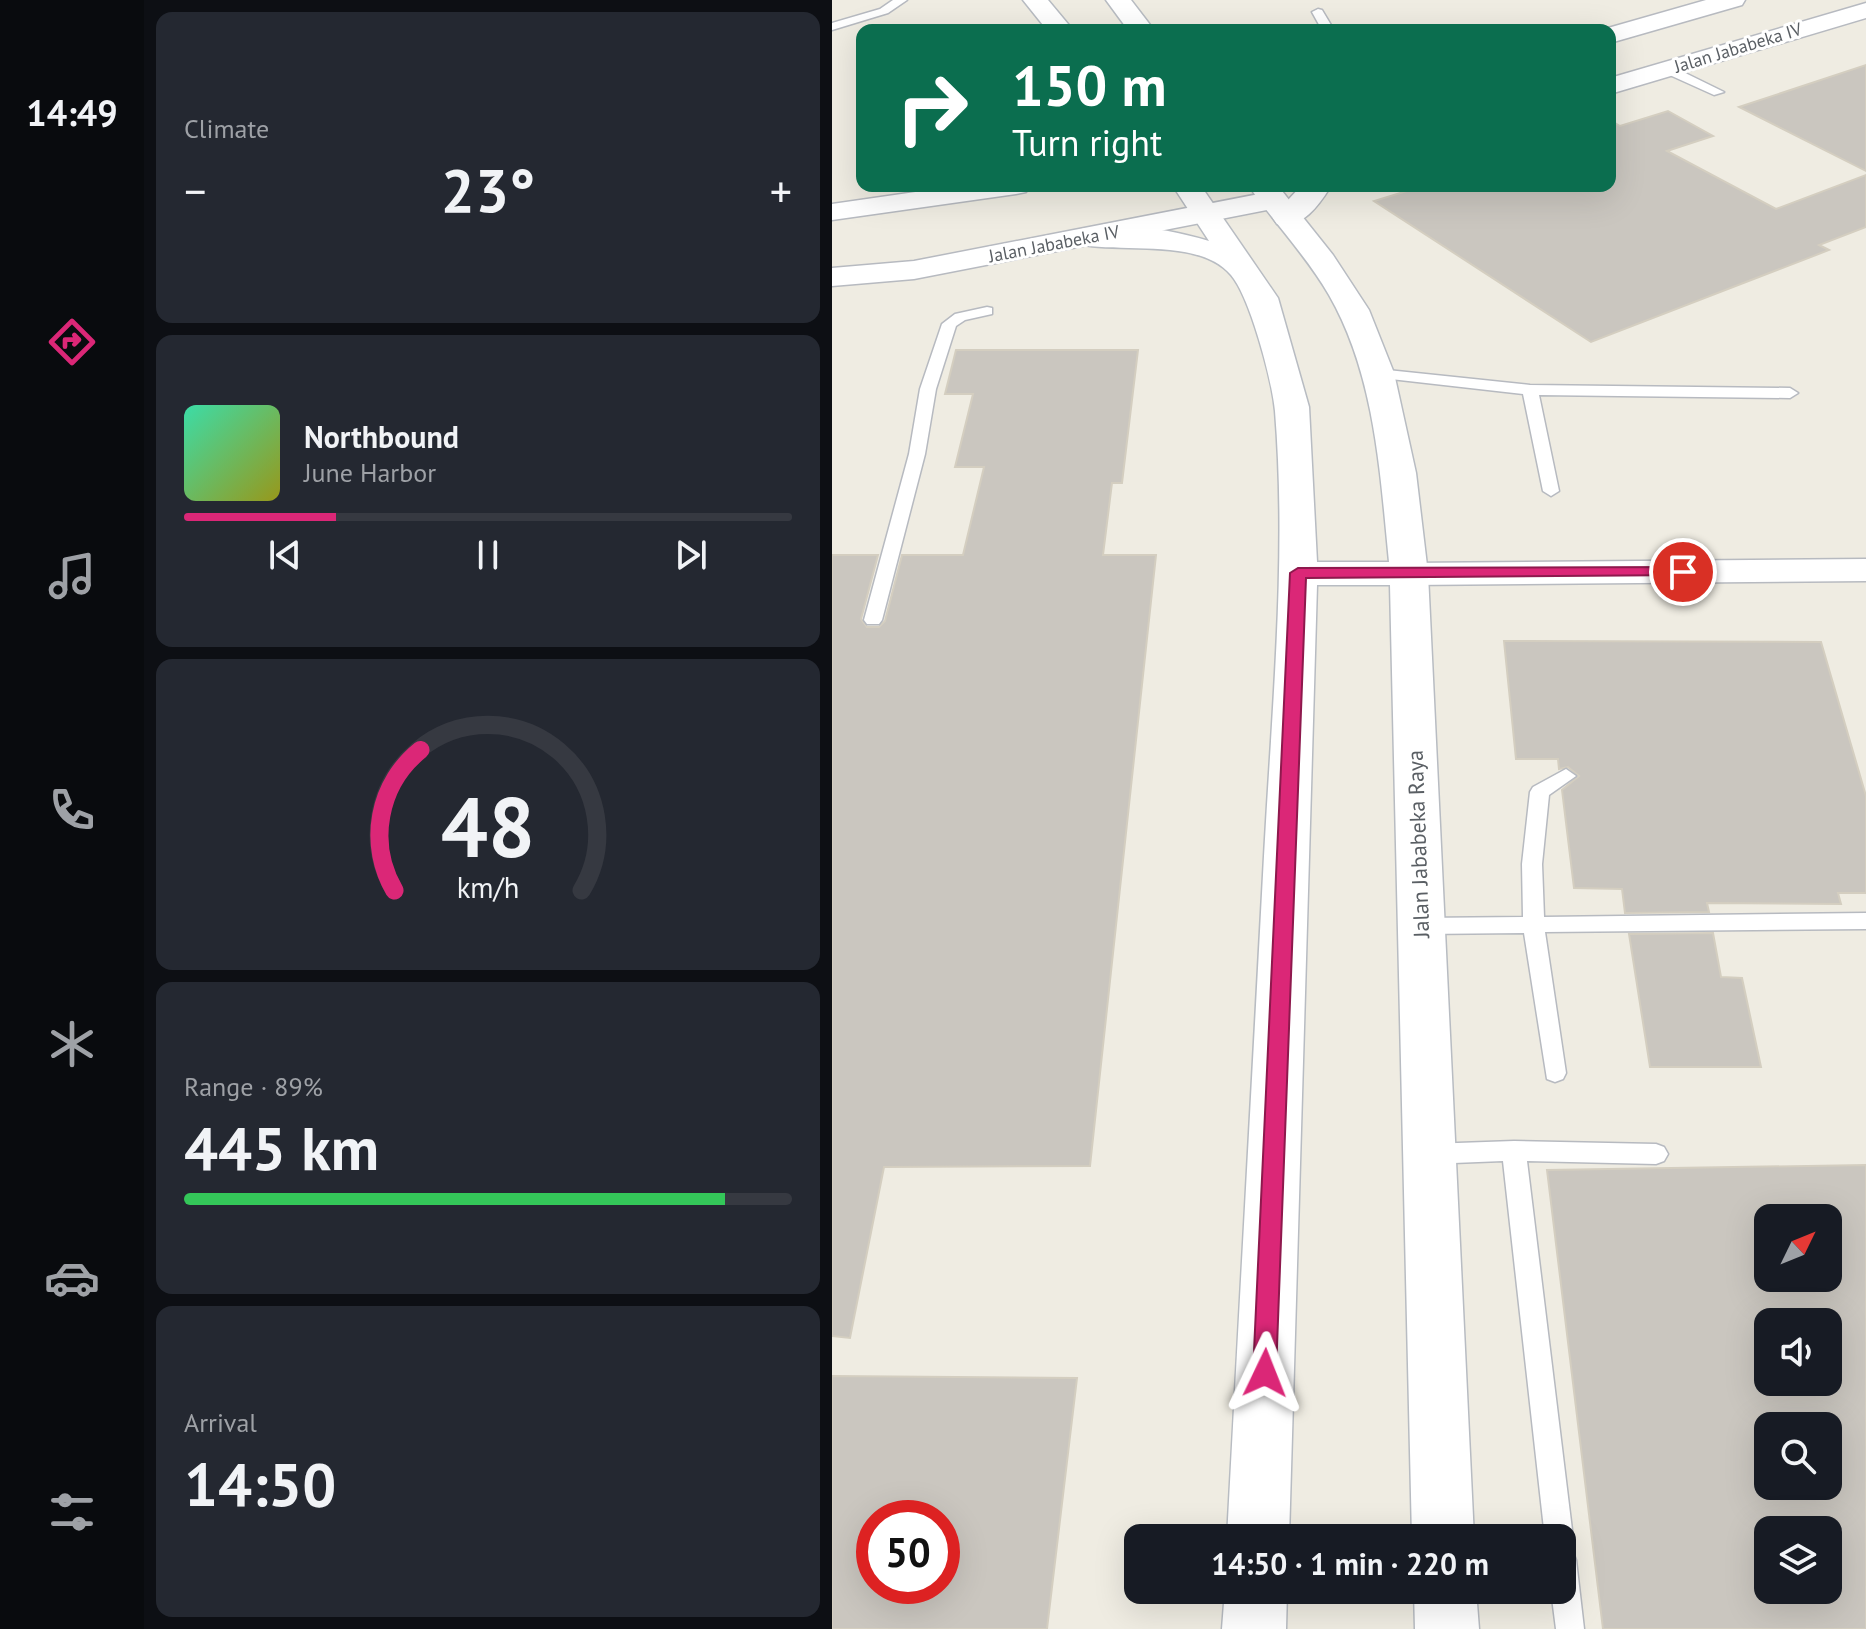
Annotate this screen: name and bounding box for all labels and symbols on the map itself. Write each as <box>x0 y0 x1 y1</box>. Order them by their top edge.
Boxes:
street label: Jalan Jababeka IV <box>1670 17 1805 78</box>
street label: Jalan Jababeka IV <box>986 219 1122 268</box>
pin <box>1649 538 1717 606</box>
street label: Jalan Jababeka Raya <box>1401 750 1435 939</box>
north arrow <box>1754 1204 1842 1292</box>
position arrow <box>1223 1331 1307 1415</box>
speed limit sign: 50 <box>856 1500 960 1604</box>

